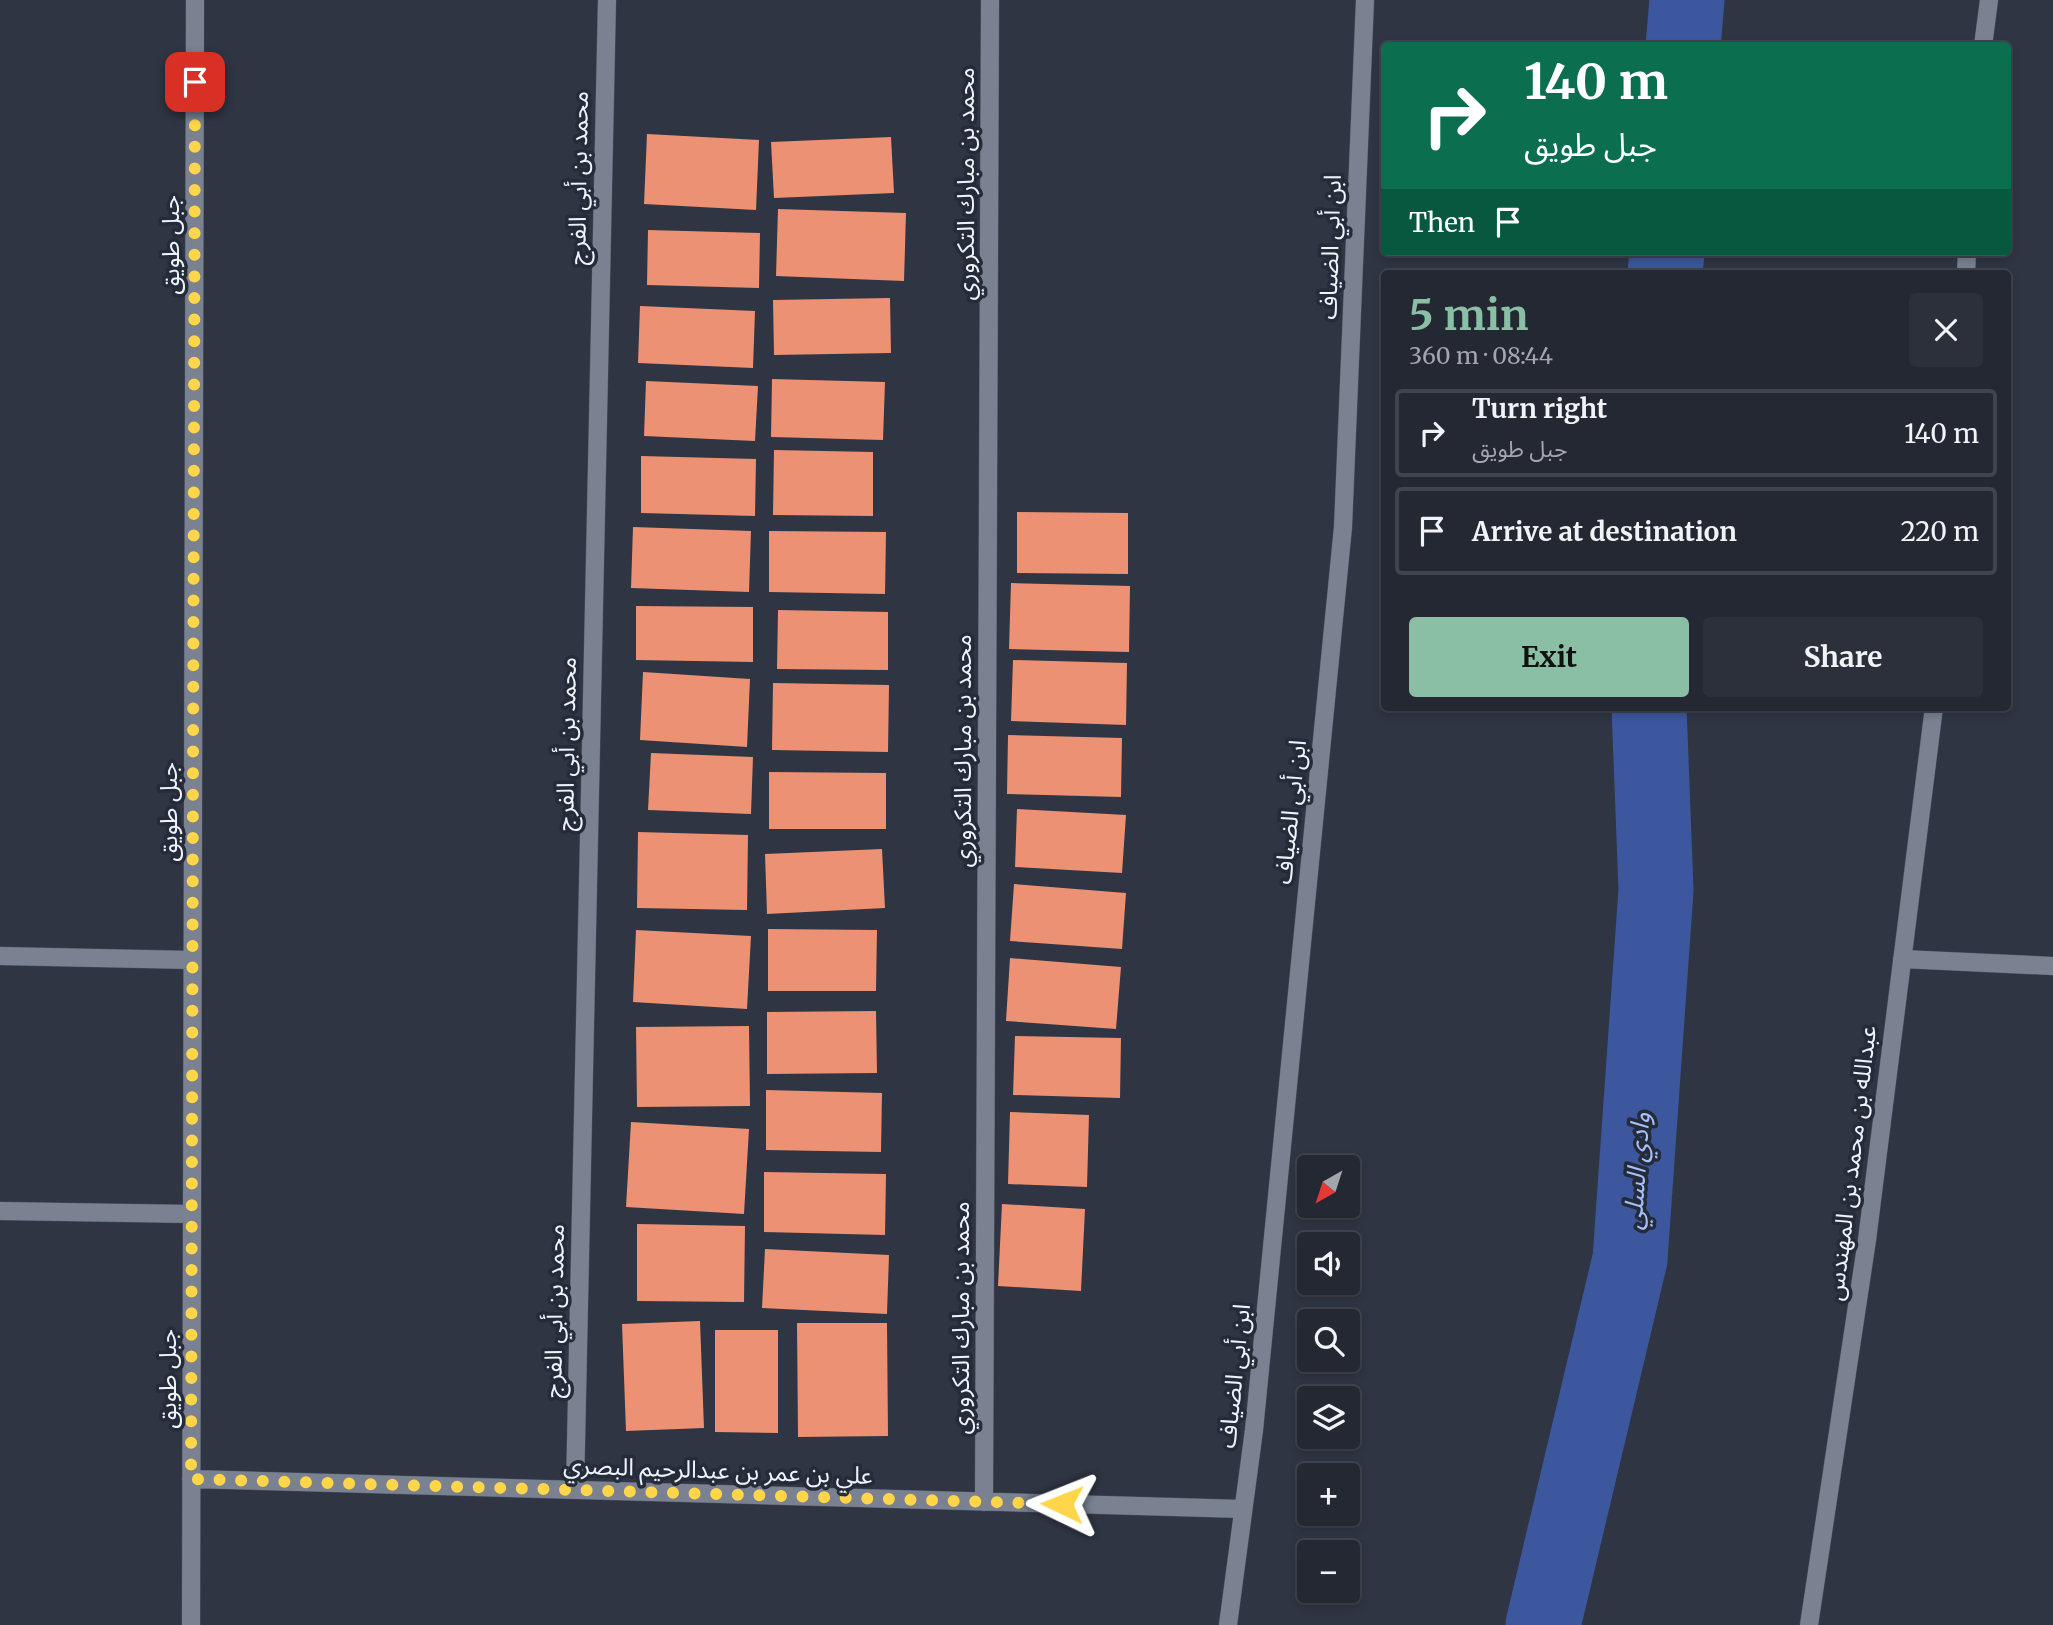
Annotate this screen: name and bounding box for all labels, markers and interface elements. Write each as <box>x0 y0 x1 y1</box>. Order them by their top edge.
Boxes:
text: 140 m <box>1524 51 1668 112</box>
pin <box>165 52 225 112</box>
icon: arrive <box>176 63 214 101</box>
street label: محمد بن مبارك التكروري <box>950 67 984 301</box>
icon: right <box>1409 70 1500 161</box>
street label: محمد بن أبي الفرج <box>561 91 599 265</box>
text: جبل طويق <box>1524 125 1657 165</box>
street label: ابن أبي الضياف <box>1312 174 1352 320</box>
street label: جبل طويق <box>155 195 186 295</box>
icon: arrive <box>1489 203 1527 241</box>
text: Then <box>1409 206 1475 239</box>
text: 5 min <box>1409 289 1528 341</box>
button: close <box>1909 293 1983 367</box>
text: 360 m · 08:44 <box>1409 341 1553 370</box>
text: Turn right <box>1472 392 1607 425</box>
icon: right <box>1413 414 1451 452</box>
text: 140 m <box>1904 417 1979 450</box>
text: جبل طويق <box>1472 434 1568 463</box>
icon: arrive <box>1413 512 1451 550</box>
text: Arrive at destination <box>1472 515 1737 548</box>
text: 220 m <box>1900 515 1979 548</box>
button: Exit <box>1409 617 1689 697</box>
button: Share <box>1703 617 1983 697</box>
street label: محمد بن مبارك التكروري <box>947 634 981 868</box>
street label: محمد بن أبي الفرج <box>549 657 587 831</box>
street label: ابن أبي الضياف <box>1267 738 1317 886</box>
street label: جبل طويق <box>153 762 184 862</box>
street label: عبدالله بن محمد بن المهندس <box>1819 1024 1883 1302</box>
water label: وادي السلي <box>1615 1111 1661 1231</box>
north arrow <box>1297 1155 1360 1218</box>
map controls <box>1297 1155 1360 1603</box>
street label: محمد بن مبارك التكروري <box>945 1201 979 1435</box>
street label: محمد بن أبي الفرج <box>537 1224 575 1398</box>
button: sound <box>1297 1232 1360 1295</box>
street label: ابن أبي الضياف <box>1211 1302 1261 1450</box>
button: search <box>1297 1309 1360 1372</box>
street label: جبل طويق <box>152 1329 183 1429</box>
button: layers <box>1297 1386 1360 1449</box>
street label: علي بن عمر بن عبدالرحيم البصري <box>563 1449 873 1494</box>
button: + <box>1297 1463 1360 1526</box>
position arrow <box>1025 1467 1099 1541</box>
button: − <box>1297 1540 1360 1603</box>

